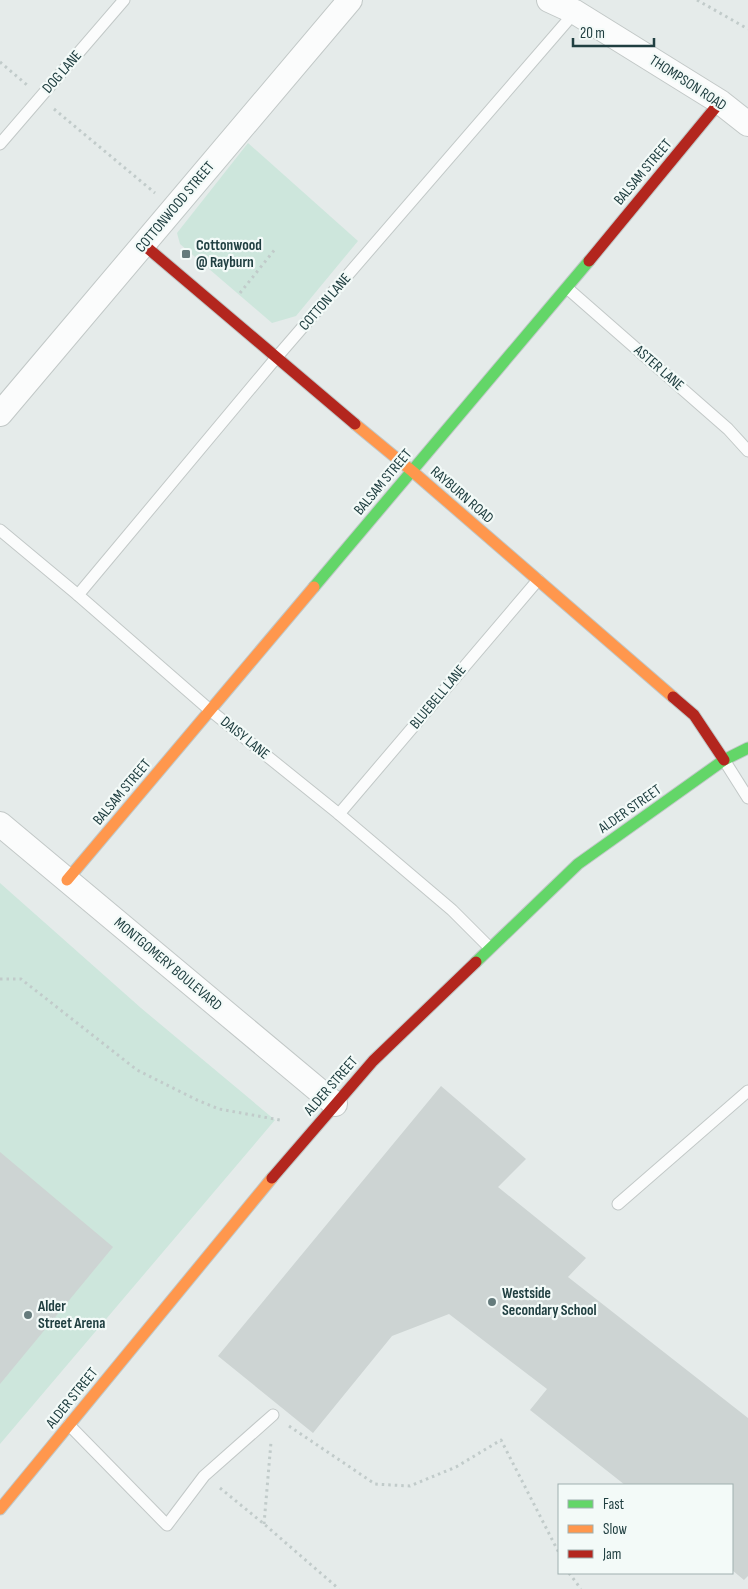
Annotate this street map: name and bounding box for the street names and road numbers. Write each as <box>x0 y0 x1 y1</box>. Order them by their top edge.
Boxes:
street label: DOG LANE <box>38 47 86 97</box>
street label: THOMPSON ROAD <box>646 51 730 115</box>
street label: BALSAM STREET <box>610 135 676 209</box>
street label: COTTONWOOD STREET <box>131 157 219 257</box>
street label: COTTON LANE <box>295 269 355 335</box>
street label: ASTER LANE <box>629 340 688 395</box>
street label: BALSAM STREET <box>350 445 416 519</box>
street label: RAYBURN ROAD <box>426 462 498 528</box>
street label: BLUEBELL LANE <box>406 661 470 733</box>
street label: DAISY LANE <box>217 712 273 764</box>
street label: BALSAM STREET <box>89 755 155 829</box>
street label: ALDER STREET <box>594 780 665 838</box>
street label: MONTGOMERY BOULEVARD <box>110 913 226 1015</box>
street label: ALDER STREET <box>299 1052 362 1120</box>
street label: ALDER STREET <box>41 1364 102 1433</box>

